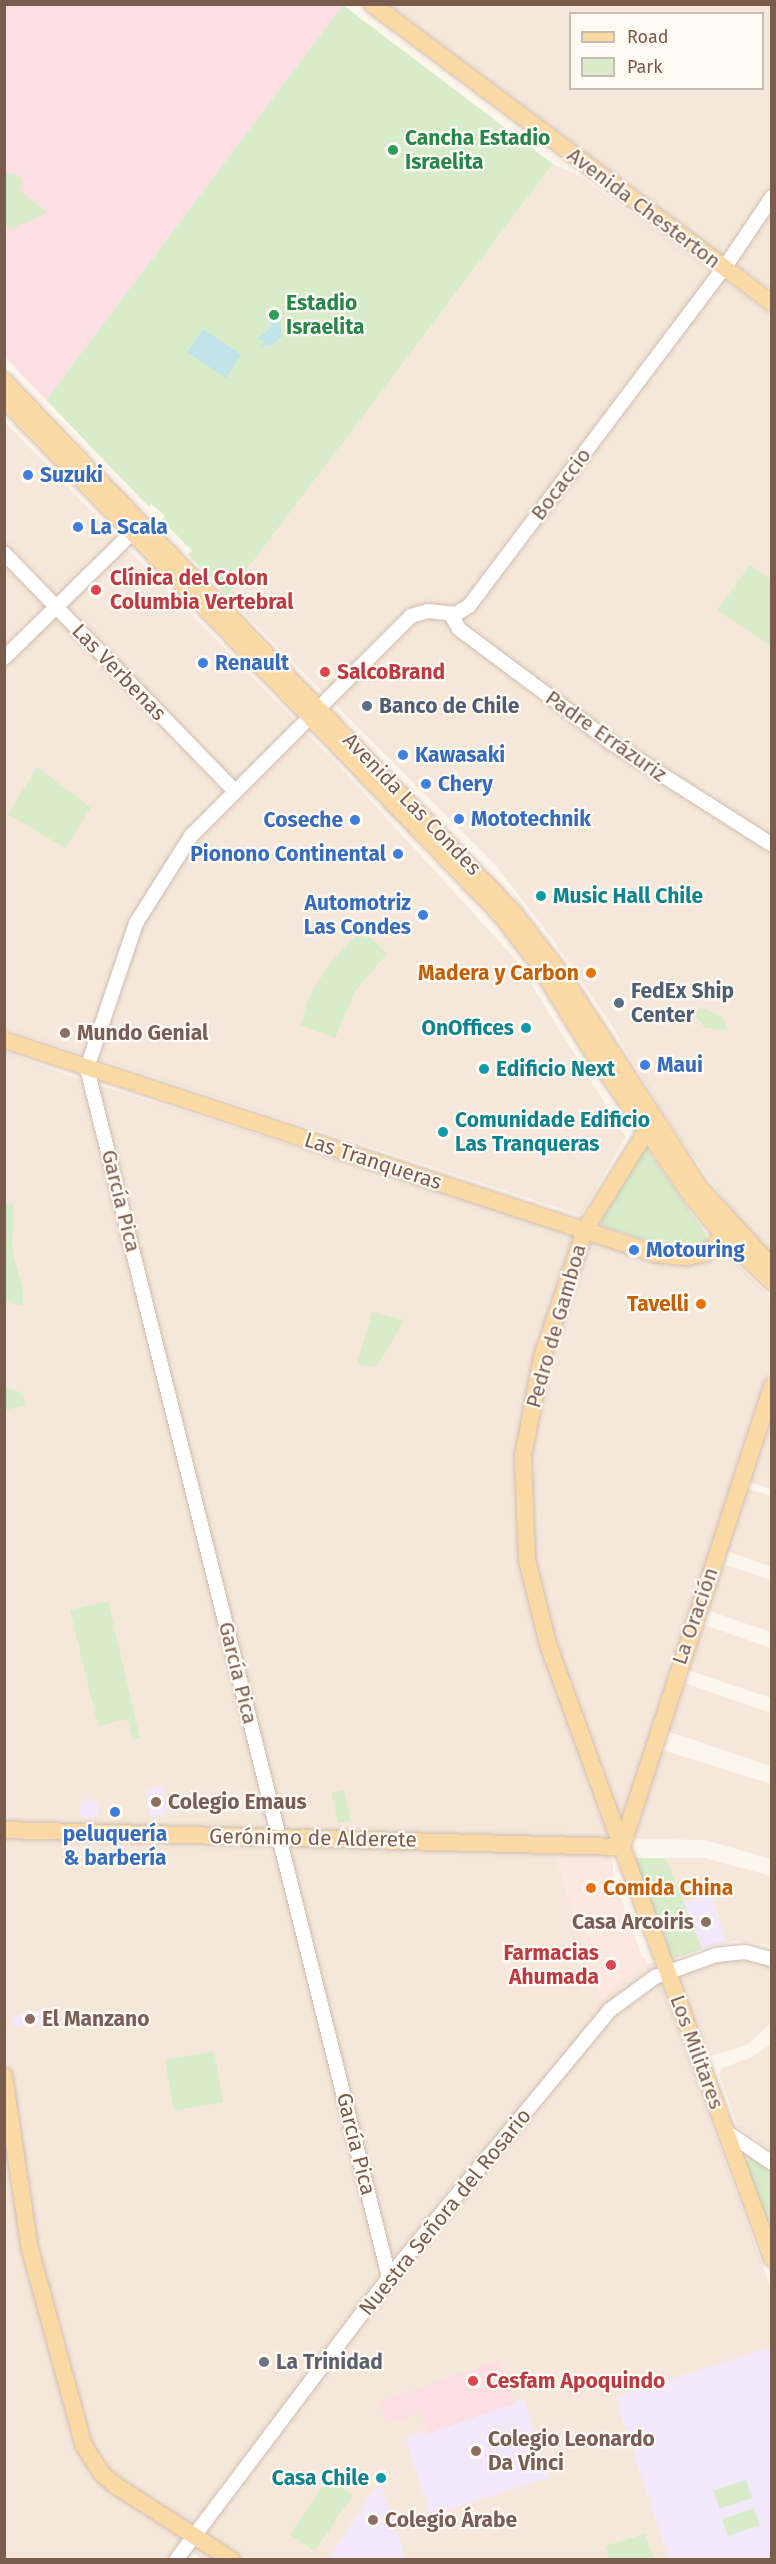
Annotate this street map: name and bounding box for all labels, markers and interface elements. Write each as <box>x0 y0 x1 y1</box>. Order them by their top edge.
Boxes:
legend <box>569 12 764 90</box>
text: Road <box>627 26 669 48</box>
text: Park <box>627 56 662 78</box>
place label: Cancha Estadio Israelita <box>405 125 550 175</box>
street label: Avenida Chesterton <box>562 142 726 274</box>
marker: Cancha Estadio Israelita <box>386 143 400 157</box>
place label: Estadio Israelita <box>286 290 365 340</box>
marker: Estadio Israelita <box>267 308 281 322</box>
street label: Bocaccio <box>526 443 596 525</box>
place label: Suzuki <box>40 462 103 488</box>
marker: Suzuki <box>21 468 35 482</box>
place label: La Scala <box>90 514 168 540</box>
marker: La Scala <box>71 520 85 534</box>
place label: Clínica del Colon Columbia Vertebral <box>110 565 293 615</box>
marker: Clínica del Colon Columbia Vertebral <box>87 581 105 599</box>
street label: Las Verbenas <box>67 618 171 726</box>
place label: Renault <box>215 650 289 676</box>
marker: Renault <box>196 656 210 670</box>
place label: SalcoBrand <box>337 659 445 685</box>
marker: SalcoBrand <box>318 665 332 679</box>
street label: Padre Errázuriz <box>541 685 671 787</box>
place label: Banco de Chile <box>379 693 519 719</box>
marker: Banco de Chile <box>360 699 374 713</box>
street label: Avenida Las Condes <box>338 728 486 880</box>
place label: Kawasaki <box>415 742 505 768</box>
marker: Kawasaki <box>396 748 410 762</box>
place label: Chery <box>438 771 493 797</box>
marker: Chery <box>419 777 433 791</box>
place label: Mototechnik <box>471 806 591 832</box>
place label: Coseche <box>264 807 343 833</box>
marker: Mototechnik <box>452 812 466 826</box>
marker: Coseche <box>348 813 362 827</box>
place label: Pionono Continental <box>190 841 386 867</box>
marker: Pionono Continental <box>391 847 405 861</box>
place label: Music Hall Chile <box>553 883 703 909</box>
marker: Music Hall Chile <box>534 889 548 903</box>
place label: Automotriz Las Condes <box>304 890 411 940</box>
marker: Automotriz Las Condes <box>416 908 430 922</box>
place label: Madera y Carbon <box>418 960 579 986</box>
marker: Madera y Carbon <box>584 966 598 980</box>
place label: FedEx Ship Center <box>631 978 734 1028</box>
marker: FedEx Ship Center <box>612 996 626 1010</box>
place label: OnOffices <box>421 1015 514 1041</box>
place label: Mundo Genial <box>77 1020 208 1046</box>
marker: OnOffices <box>519 1021 533 1035</box>
marker: Mundo Genial <box>58 1026 72 1040</box>
place label: Maui <box>657 1052 703 1078</box>
place label: Edificio Next <box>496 1056 615 1082</box>
marker: Maui <box>638 1058 652 1072</box>
marker: Edificio Next <box>477 1062 491 1076</box>
place label: Comunidade Edificio Las Tranqueras <box>455 1107 650 1157</box>
marker: Comunidade Edificio Las Tranqueras <box>436 1125 450 1139</box>
street label: Las Tranqueras <box>301 1127 445 1195</box>
street label: García Pica <box>96 1147 146 1255</box>
place label: Motouring <box>646 1237 745 1263</box>
street label: Pedro de Gamboa <box>521 1241 591 1411</box>
marker: Motouring <box>627 1243 641 1257</box>
place label: Tavelli <box>627 1291 689 1317</box>
marker: Tavelli <box>694 1297 708 1311</box>
street label: La Oración <box>667 1564 723 1668</box>
street label: García Pica <box>213 1619 263 1727</box>
place label: Colegio Emaus <box>168 1789 307 1815</box>
marker: Colegio Emaus <box>149 1795 163 1809</box>
marker: peluquería & barbería <box>108 1805 122 1819</box>
place label: peluquería & barbería <box>63 1821 167 1871</box>
street label: Gerónimo de Alderete <box>209 1824 417 1852</box>
place label: Comida China <box>603 1875 733 1901</box>
marker: Comida China <box>584 1881 598 1895</box>
place label: Casa Arcoiris <box>572 1909 694 1935</box>
marker: Casa Arcoiris <box>699 1915 713 1929</box>
place label: Farmacias Ahumada <box>503 1940 599 1990</box>
marker: Farmacias Ahumada <box>604 1958 618 1972</box>
street label: Los Militares <box>665 1992 729 2112</box>
place label: El Manzano <box>42 2006 149 2032</box>
marker: El Manzano <box>23 2012 37 2026</box>
street label: García Pica <box>331 2090 381 2198</box>
street label: Nuestra Señora del Rosario <box>354 2103 536 2321</box>
place label: La Trinidad <box>276 2349 383 2375</box>
marker: La Trinidad <box>257 2355 271 2369</box>
place label: Cesfam Apoquindo <box>486 2368 665 2394</box>
marker: Cesfam Apoquindo <box>464 2372 482 2390</box>
place label: Colegio Leonardo Da Vinci <box>488 2426 655 2476</box>
marker: Colegio Leonardo Da Vinci <box>469 2444 483 2458</box>
place label: Casa Chile <box>272 2465 369 2491</box>
marker: Casa Chile <box>374 2471 388 2485</box>
place label: Colegio Árabe <box>385 2507 517 2533</box>
marker: Colegio Árabe <box>366 2513 380 2527</box>

